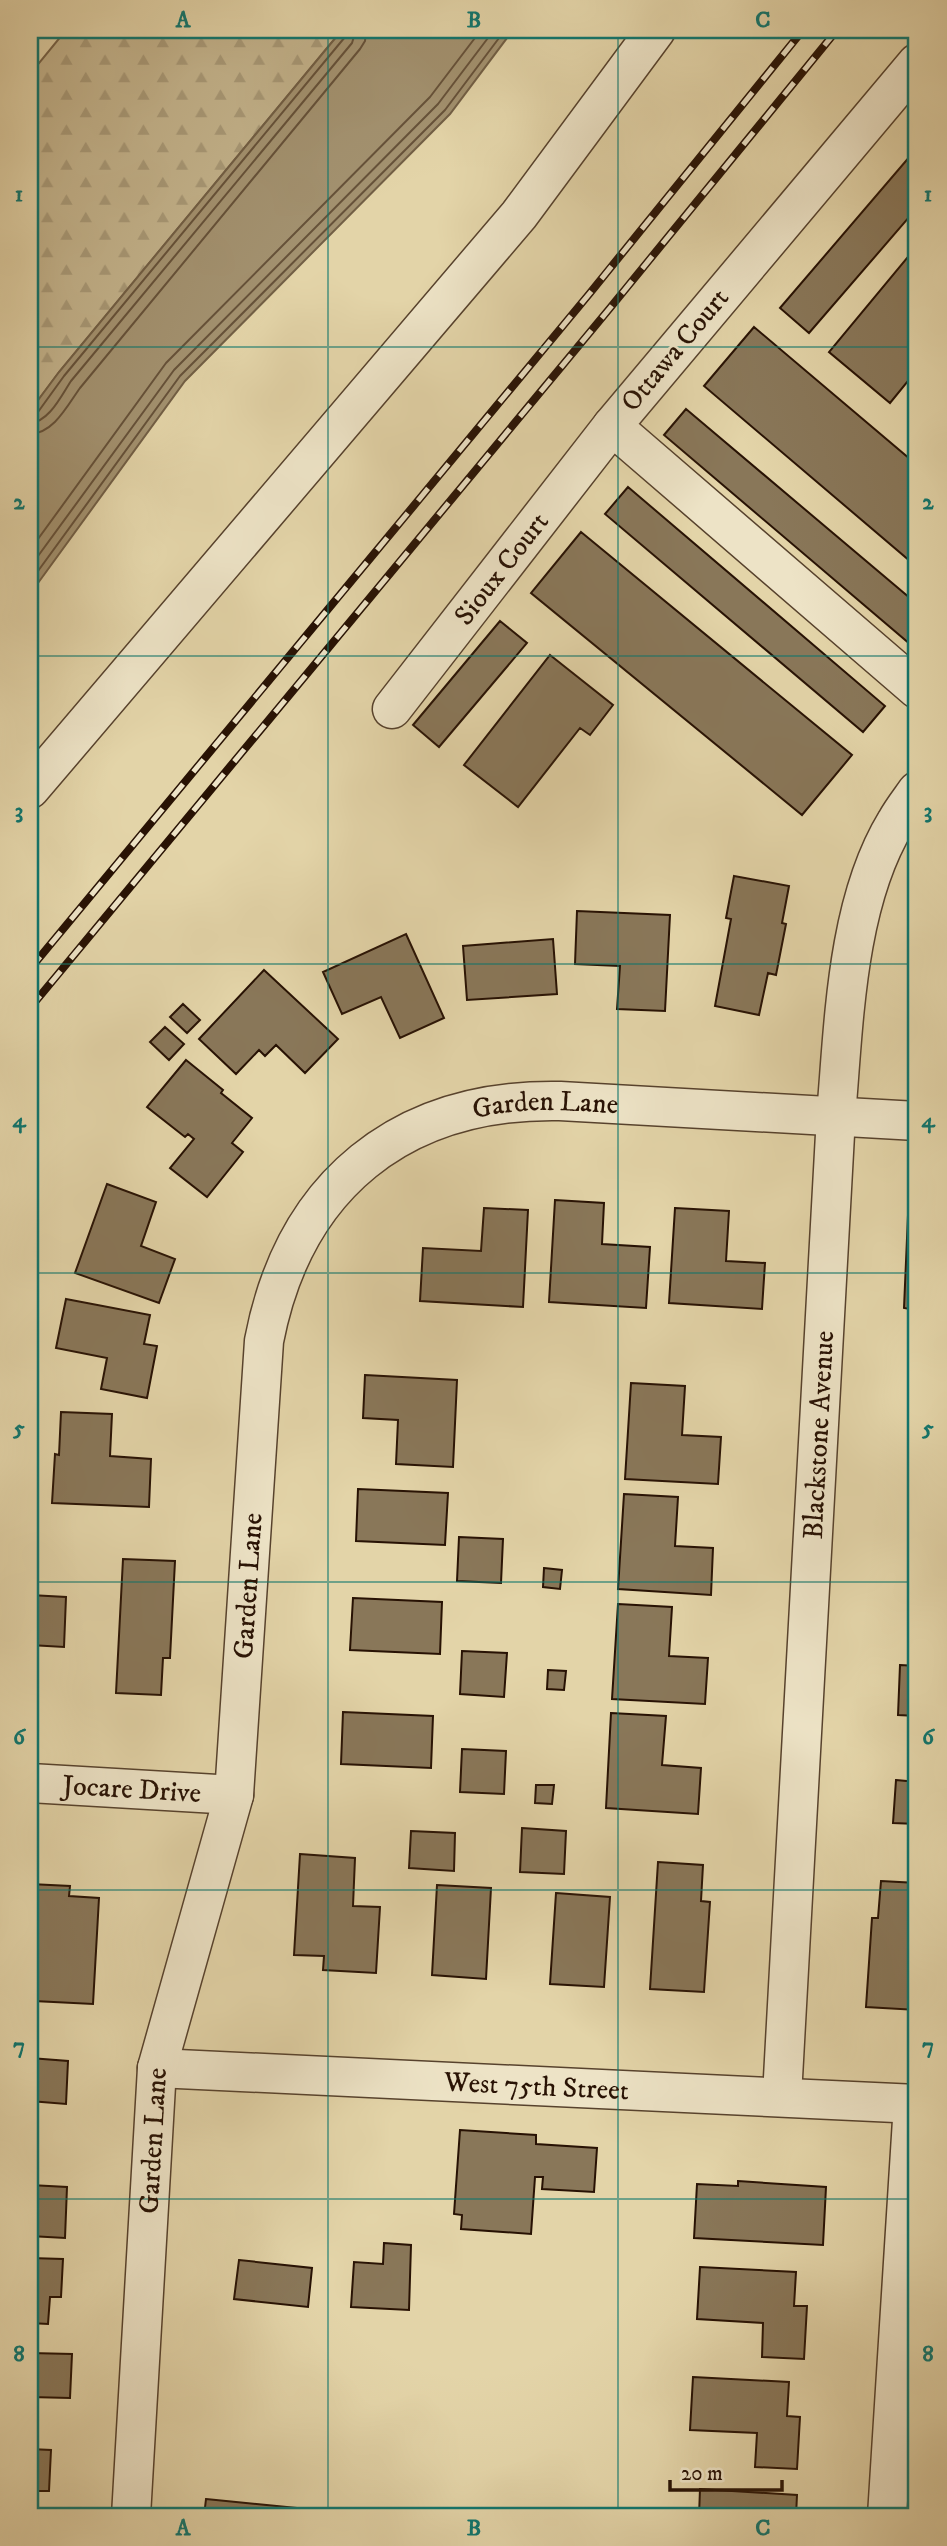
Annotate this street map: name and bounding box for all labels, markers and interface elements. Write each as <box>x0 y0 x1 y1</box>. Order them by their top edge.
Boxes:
text: A <box>175 6 192 35</box>
text: B <box>467 6 481 35</box>
text: C <box>755 6 771 35</box>
text: 1 <box>15 180 23 209</box>
text: 1 <box>924 180 932 209</box>
street label: Ottawa Court <box>613 281 737 419</box>
text: 2 <box>13 488 25 517</box>
text: 2 <box>922 488 934 517</box>
street label: Sioux Court <box>446 505 556 632</box>
text: 3 <box>15 797 23 826</box>
text: 3 <box>924 797 932 826</box>
street label: Garden Lane <box>469 1083 619 1126</box>
text: 4 <box>12 1106 27 1135</box>
text: 4 <box>921 1106 936 1135</box>
street label: Blackstone Avenue <box>795 1330 842 1540</box>
text: 5 <box>12 1414 25 1443</box>
text: 5 <box>921 1414 934 1443</box>
street label: Garden Lane <box>226 1512 270 1660</box>
text: 6 <box>13 1723 27 1752</box>
text: 6 <box>922 1723 936 1752</box>
street label: Jocare Drive <box>59 1767 202 1811</box>
text: 7 <box>13 2032 25 2061</box>
text: 7 <box>922 2032 934 2061</box>
street label: West 75th Street <box>442 2064 630 2108</box>
street label: Garden Lane <box>131 2067 174 2215</box>
text: 8 <box>13 2340 25 2369</box>
text: 8 <box>922 2340 934 2369</box>
scale bar <box>670 2448 782 2492</box>
text: 20 m <box>681 2461 723 2487</box>
text: A <box>175 2514 192 2543</box>
text: B <box>467 2514 481 2543</box>
text: C <box>755 2514 771 2543</box>

